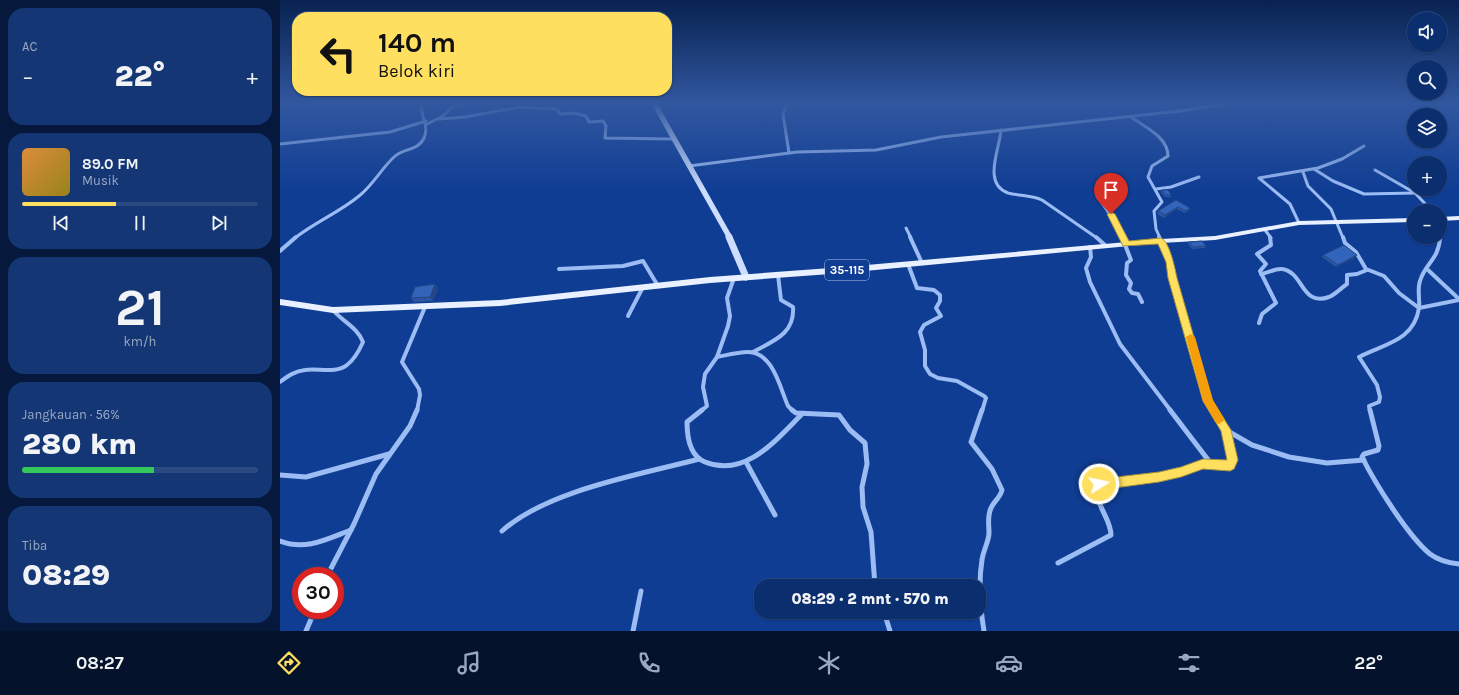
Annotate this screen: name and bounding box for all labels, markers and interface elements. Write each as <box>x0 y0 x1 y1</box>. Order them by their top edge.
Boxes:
map controls <box>1407 12 1447 244</box>
button: sound <box>1407 12 1447 52</box>
text: 140 m <box>378 26 456 59</box>
icon: left <box>312 28 364 80</box>
text: AC <box>22 39 37 54</box>
text: 22° <box>114 58 166 94</box>
text: Belok kiri <box>378 60 455 82</box>
button: search <box>1407 60 1447 100</box>
text: − <box>22 64 34 90</box>
text: + <box>246 64 258 90</box>
button: layers <box>1407 108 1447 148</box>
text: 89.0 FM <box>82 155 139 173</box>
button: + <box>1407 156 1447 196</box>
text: Musik <box>82 173 119 188</box>
pin <box>1094 173 1128 214</box>
icon: arrive <box>1100 179 1122 201</box>
button: − <box>1407 204 1447 244</box>
icon: previous <box>50 212 72 234</box>
icon: pause <box>129 212 151 234</box>
icon: next <box>208 212 230 234</box>
road number: 35-115 <box>825 260 869 280</box>
text: 21 <box>115 277 165 338</box>
text: km/h <box>124 334 156 349</box>
text: Jangkauan · 56% <box>22 407 120 422</box>
text: 280 km <box>22 426 137 462</box>
position arrow <box>1078 463 1120 505</box>
text: Tiba <box>22 538 47 553</box>
text: 08:29 <box>22 557 110 593</box>
speed limit sign: 30 <box>292 567 344 619</box>
text: 08:29 · 2 mnt · 570 m <box>791 590 949 608</box>
icon: directions <box>275 649 303 677</box>
icon: music <box>455 649 483 677</box>
icon: phone <box>635 649 663 677</box>
icon: climate <box>815 649 843 677</box>
icon: car <box>995 649 1023 677</box>
icon: filters <box>1175 649 1203 677</box>
text: 08:27 <box>76 652 124 674</box>
text: 22° <box>1354 652 1383 674</box>

